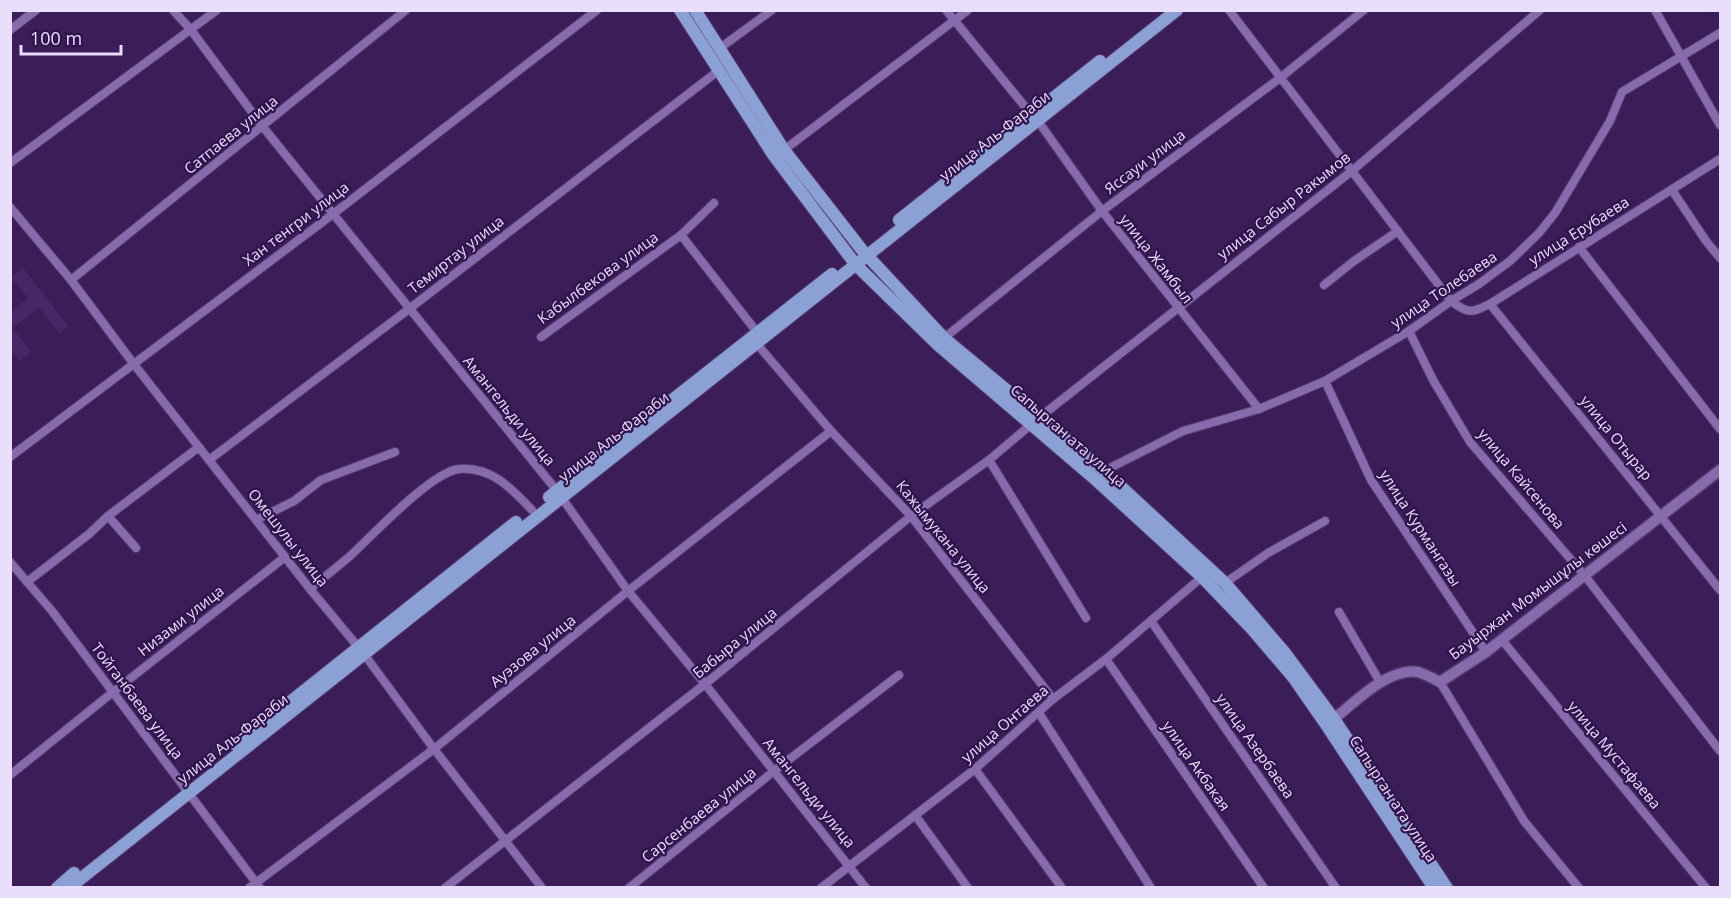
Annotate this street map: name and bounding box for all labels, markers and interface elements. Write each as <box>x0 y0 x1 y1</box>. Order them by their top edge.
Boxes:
scale bar <box>21 18 122 56</box>
text: 100 m <box>30 26 82 50</box>
street label: улица Аль-Фараби <box>935 86 1054 185</box>
street label: Сатпаева улица <box>179 90 281 178</box>
street label: Яссауи улица <box>1100 124 1189 198</box>
street label: улица Сабыр Ракымов <box>1213 147 1354 264</box>
street label: Хан тенгри улица <box>238 177 352 270</box>
street label: улица Ерубаева <box>1524 191 1632 269</box>
street label: Темиртау улица <box>403 210 507 298</box>
street label: улица Жамбыл <box>1116 210 1198 307</box>
street label: Кабылбекова улица <box>533 227 662 328</box>
street label: улица Толебаева <box>1386 246 1501 332</box>
street label: Амангельди улица <box>459 351 560 470</box>
street label: Сапырган ата улица <box>1007 379 1131 491</box>
street label: улица Аль-Фараби <box>554 387 673 486</box>
street label: улица Отырар <box>1576 391 1657 484</box>
street label: улица Кайсенова <box>1474 424 1570 533</box>
street label: улица Курмангазы <box>1376 465 1466 590</box>
street label: Кажымукана улица <box>892 476 996 597</box>
street label: Омешулы улица <box>244 484 333 591</box>
street label: Бауыржан Момышұлы көшесі <box>1444 517 1630 664</box>
street label: Низами улица <box>133 580 228 660</box>
street label: Бабыра улица <box>688 602 781 682</box>
street label: Ауэзова улица <box>485 609 579 691</box>
street label: Тойганбаева улица <box>87 638 188 763</box>
street label: улица Онтаева <box>957 680 1052 767</box>
street label: улица Аль-Фараби <box>173 689 292 788</box>
street label: улица Азербаева <box>1212 689 1300 802</box>
street label: улица Мустафаева <box>1564 696 1666 813</box>
street label: улица Акбакая <box>1158 716 1235 815</box>
street label: Сапырган ата улица <box>1345 731 1442 866</box>
street label: Амангельди улица <box>759 733 860 852</box>
street label: Сарсенбаева улица <box>637 762 760 867</box>

